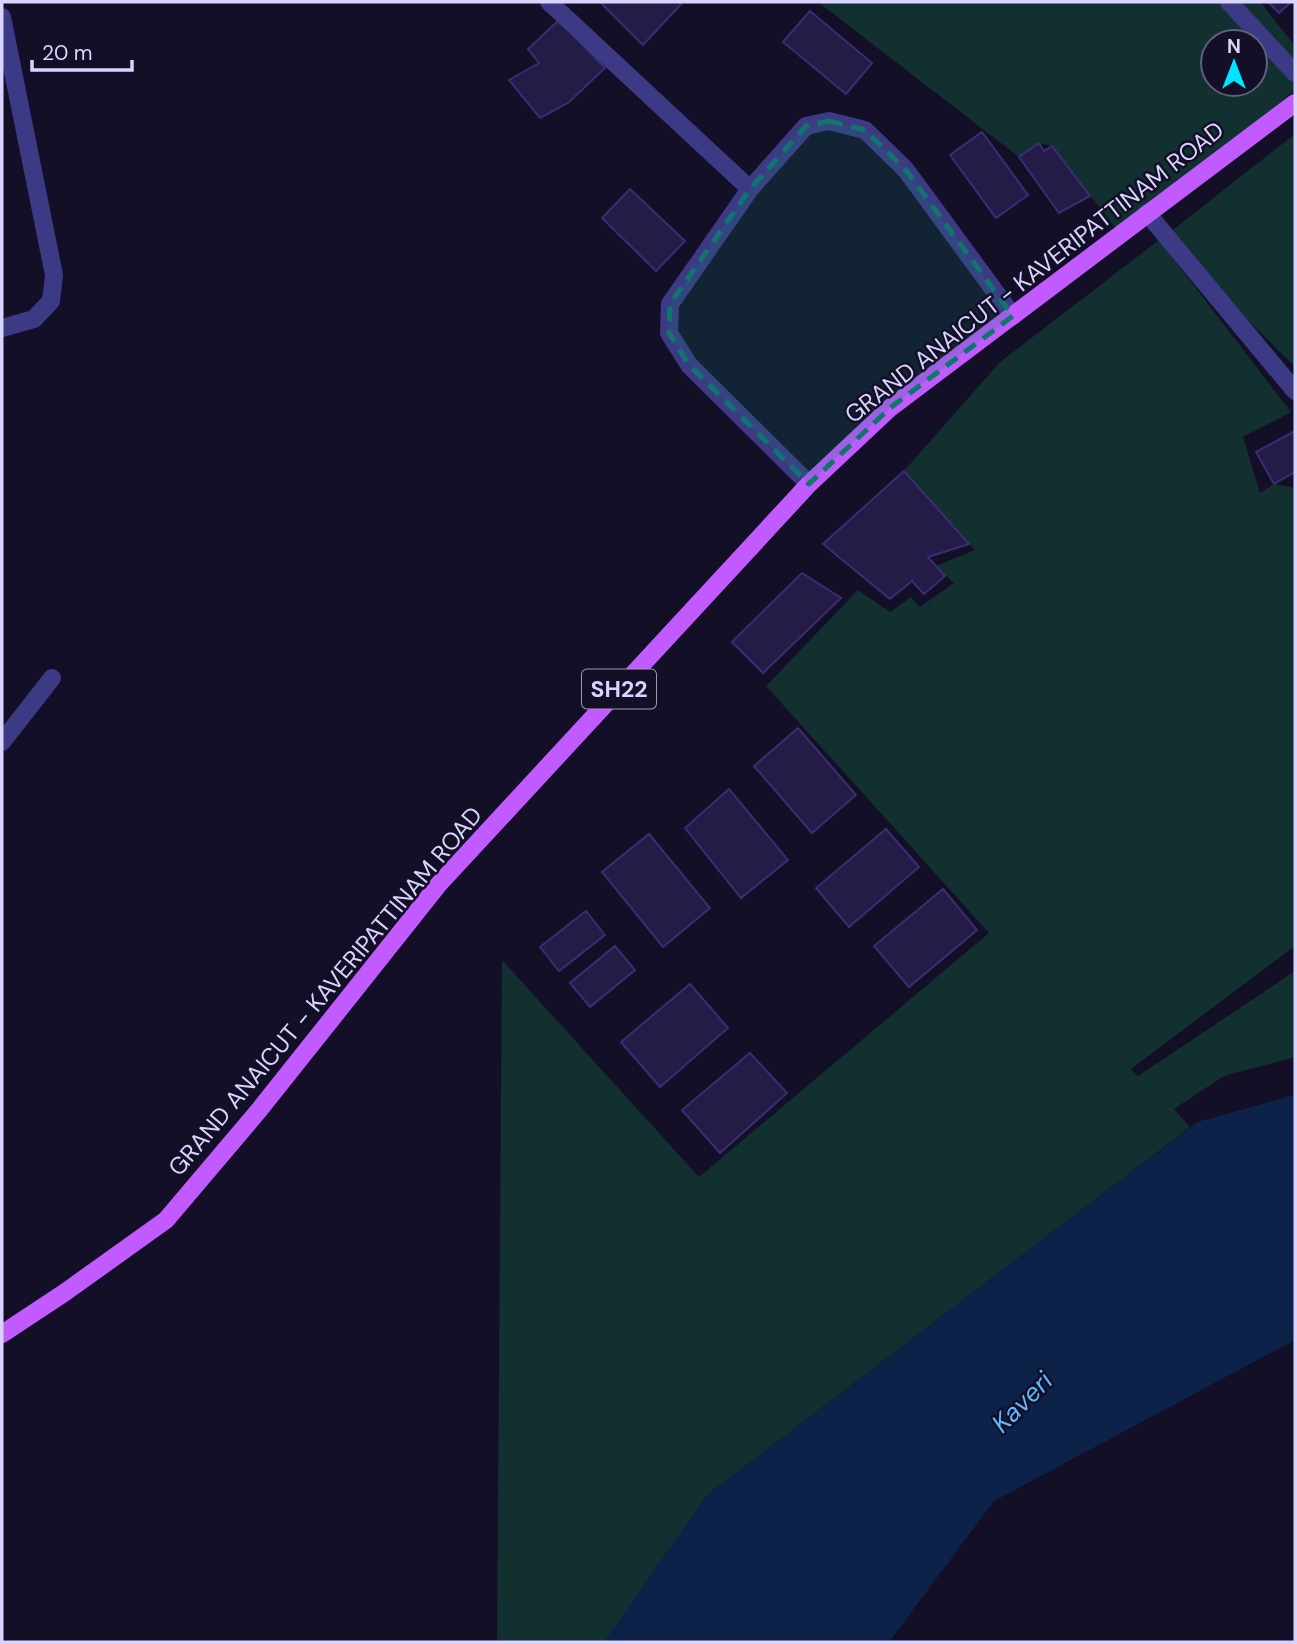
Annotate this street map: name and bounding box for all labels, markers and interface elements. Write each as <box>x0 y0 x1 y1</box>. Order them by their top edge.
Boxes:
scale bar <box>32 28 131 72</box>
north arrow <box>1199 28 1269 98</box>
text: N <box>1227 34 1241 59</box>
text: 20 m <box>42 39 93 67</box>
street label: GRAND ANAICUT - KAVERIPATTINAM ROAD <box>838 114 1230 430</box>
road number: SH22 <box>582 670 656 708</box>
street label: GRAND ANAICUT - KAVERIPATTINAM ROAD <box>161 800 489 1182</box>
water label: Kaveri <box>984 1364 1060 1440</box>

